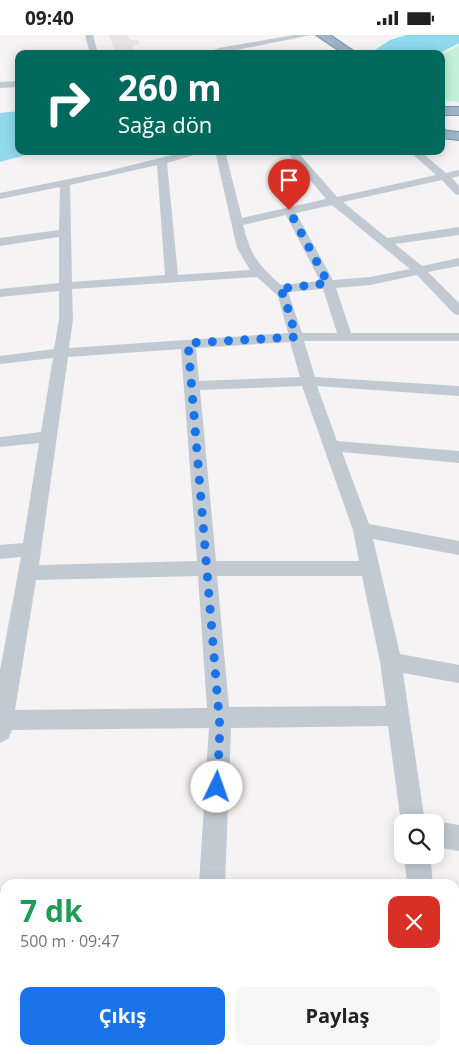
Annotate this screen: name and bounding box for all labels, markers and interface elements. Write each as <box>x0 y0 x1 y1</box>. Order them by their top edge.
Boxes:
text: 09:40 <box>25 5 74 31</box>
text: 260 m <box>118 64 222 111</box>
icon: right <box>35 70 100 135</box>
text: Sağa dön <box>118 109 212 139</box>
pin <box>268 159 310 210</box>
icon: arrive <box>275 166 303 194</box>
position arrow <box>190 760 242 812</box>
map controls <box>394 814 444 864</box>
button: search <box>394 814 444 864</box>
text: 7 dk <box>20 890 83 931</box>
button: close <box>388 896 440 948</box>
text: 500 m · 09:47 <box>20 930 120 952</box>
button: Çıkış <box>20 987 225 1045</box>
button: Paylaş <box>235 987 440 1045</box>

